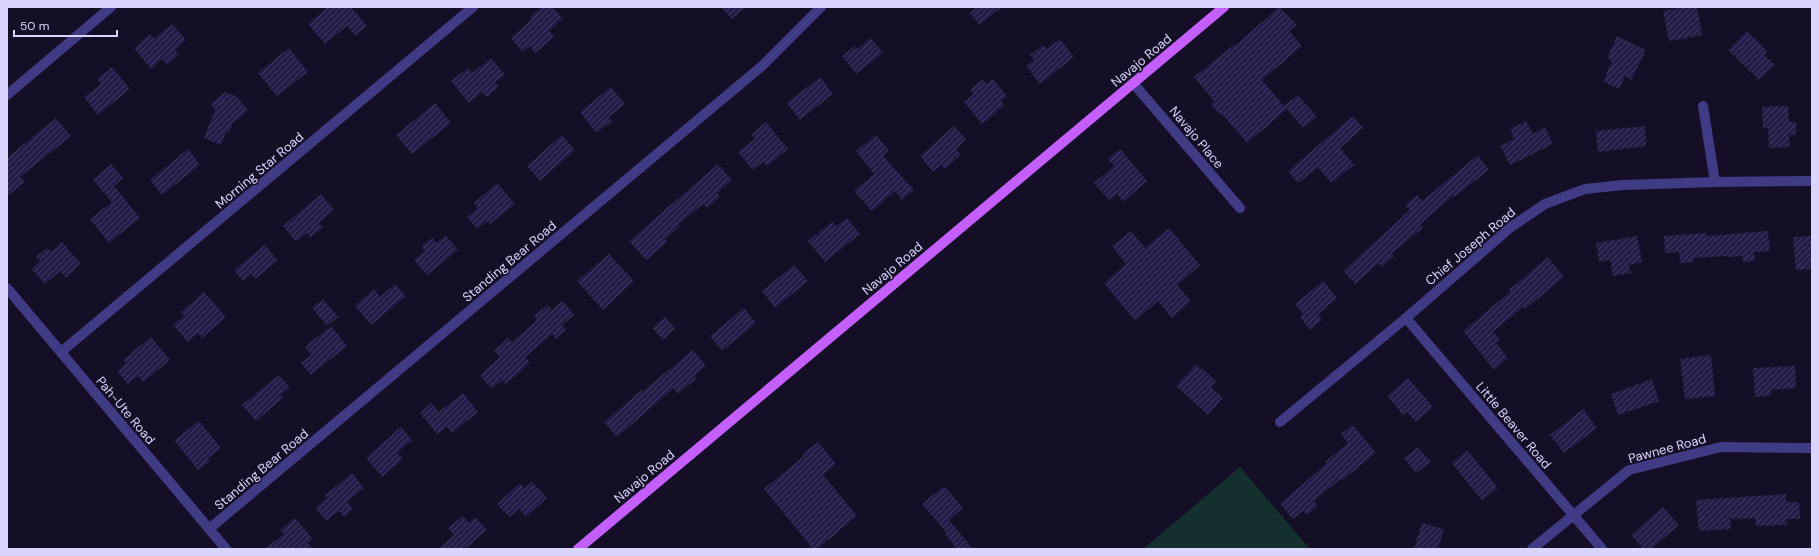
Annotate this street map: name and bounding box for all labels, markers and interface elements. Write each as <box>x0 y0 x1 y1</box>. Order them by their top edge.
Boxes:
scale bar <box>14 12 117 38</box>
text: 50 m <box>20 18 49 34</box>
street label: Navajo Road <box>1108 30 1175 91</box>
street label: Navajo Place <box>1166 103 1228 172</box>
street label: Morning Star Road <box>212 128 307 212</box>
street label: Chief Joseph Road <box>1422 204 1519 289</box>
street label: Standing Bear Road <box>459 217 560 306</box>
street label: Navajo Road <box>859 238 926 299</box>
street label: Pah-Ute Road <box>92 373 159 448</box>
street label: Little Beaver Road <box>1472 378 1555 472</box>
street label: Standing Bear Road <box>211 425 312 514</box>
street label: Pawnee Road <box>1626 430 1708 467</box>
street label: Navajo Road <box>611 446 678 507</box>

